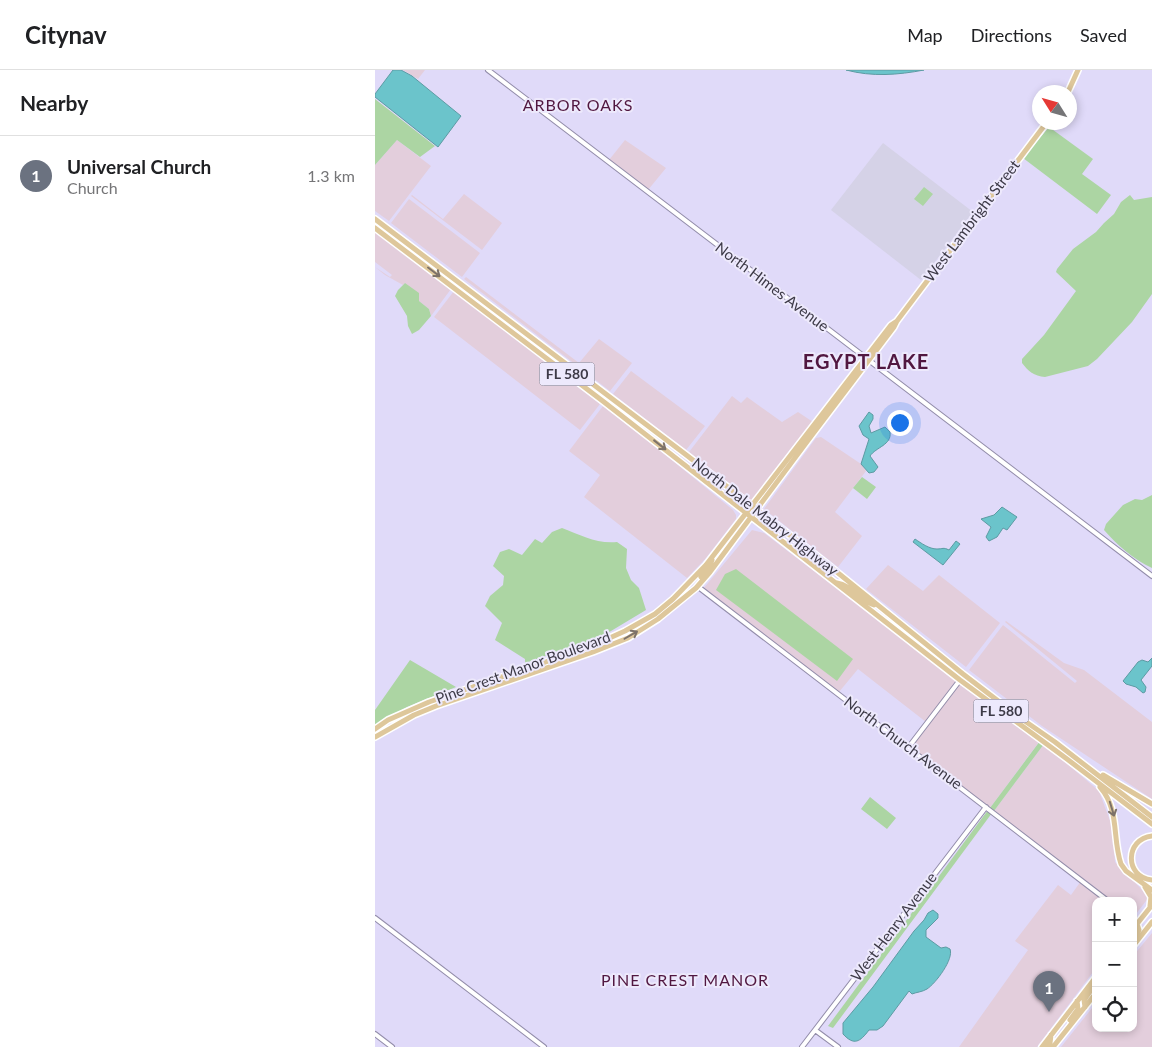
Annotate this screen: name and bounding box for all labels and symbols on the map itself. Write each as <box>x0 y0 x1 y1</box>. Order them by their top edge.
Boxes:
north arrow <box>1032 85 1077 130</box>
district label: ARBOR OAKS <box>523 95 633 114</box>
street label: West Lambright Street <box>919 155 1023 285</box>
street label: North Himes Avenue <box>712 238 833 335</box>
one-way arrow <box>427 267 441 277</box>
district label: EGYPT LAKE <box>803 349 929 373</box>
road number: FL 580 <box>539 362 595 386</box>
your location <box>887 410 913 436</box>
one-way arrow <box>653 440 666 451</box>
street label: North Dale Mabry Highway <box>689 453 843 579</box>
street label: Pine Crest Manor Boulevard <box>433 627 613 707</box>
one-way arrow <box>624 630 639 640</box>
street label: North Church Avenue <box>841 692 966 793</box>
road number: FL 580 <box>973 700 1029 722</box>
one-way arrow <box>1107 801 1117 817</box>
street label: West Henry Avenue <box>846 868 940 984</box>
district label: PINE CREST MANOR <box>601 970 769 989</box>
pin: 1 <box>1033 971 1065 1012</box>

